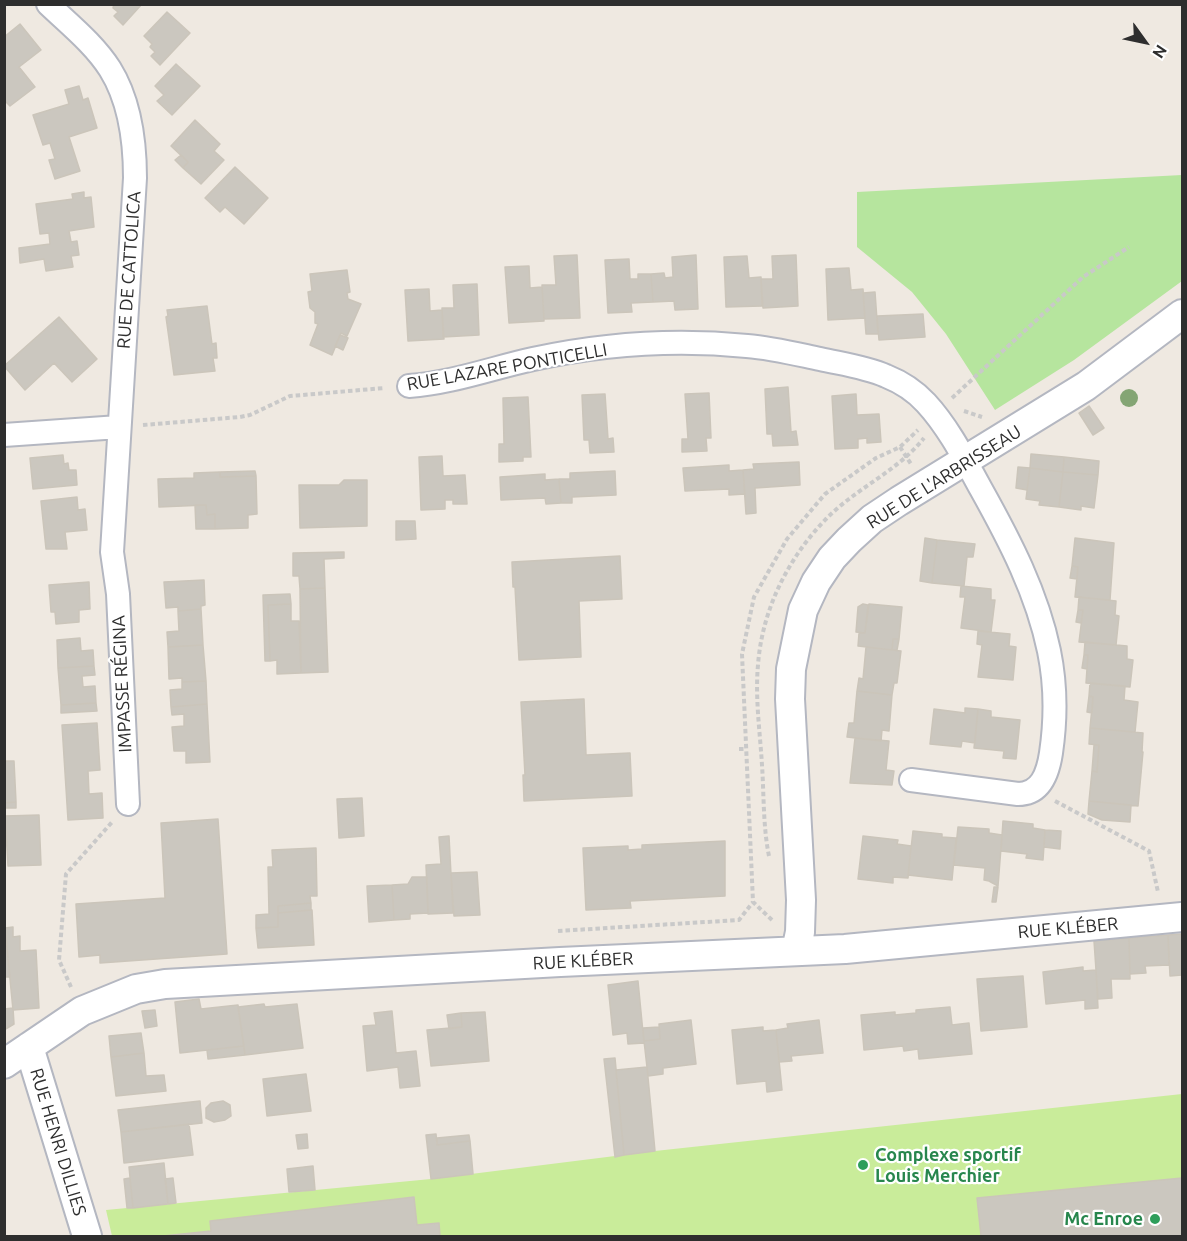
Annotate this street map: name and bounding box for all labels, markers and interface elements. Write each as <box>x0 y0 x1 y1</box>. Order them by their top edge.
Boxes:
north arrow <box>1115 12 1175 72</box>
text: N <box>1149 42 1171 62</box>
street label: RUE DE CATTOLICA <box>113 191 145 349</box>
street label: RUE LAZARE PONTICELLI <box>405 339 609 395</box>
street label: RUE DE L'ARBRISSEAU <box>863 421 1025 533</box>
street label: IMPASSE RÉGINA <box>108 615 136 753</box>
street label: RUE KLÉBER <box>1017 913 1119 943</box>
street label: RUE KLÉBER <box>532 948 634 974</box>
street label: RUE HENRI DILLIES <box>25 1066 91 1218</box>
place label: Complexe sportif Louis Merchier <box>875 1144 1021 1186</box>
marker: Complexe sportif Louis Merchier <box>856 1158 870 1172</box>
place label: Mc Enroe <box>1064 1208 1143 1230</box>
marker: Mc Enroe <box>1148 1212 1162 1226</box>

